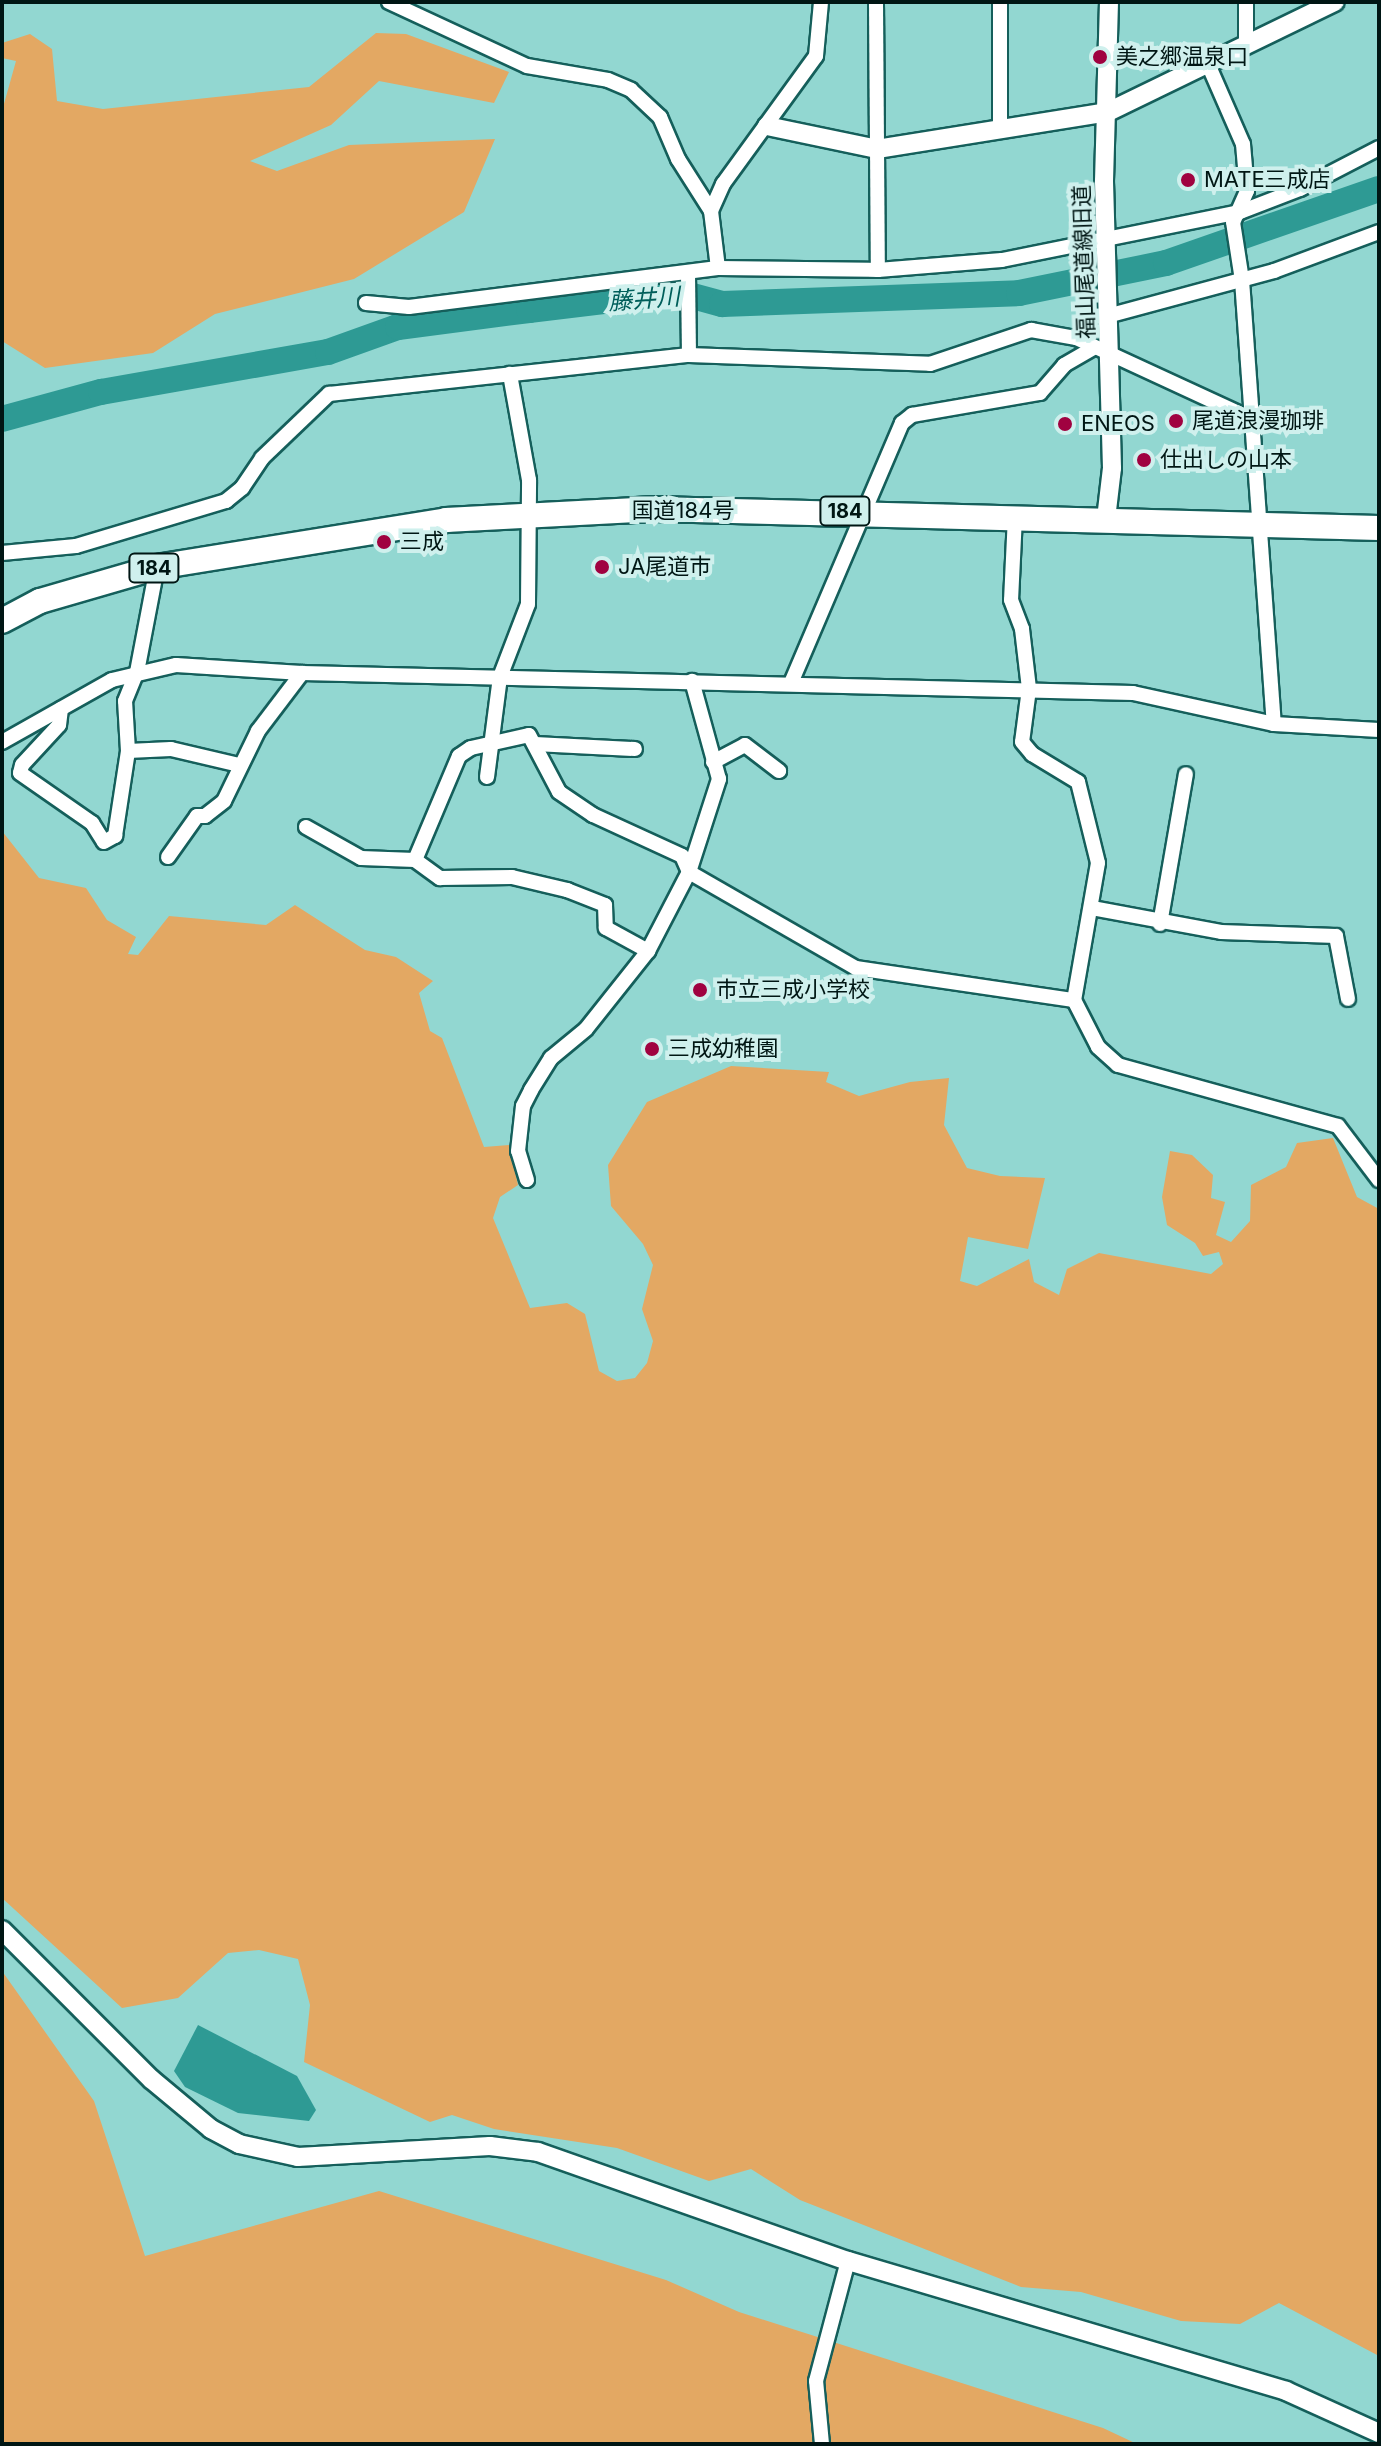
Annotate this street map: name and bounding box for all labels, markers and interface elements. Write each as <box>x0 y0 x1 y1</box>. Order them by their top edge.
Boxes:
place label: 美之郷温泉口 <box>1116 44 1248 70</box>
marker: 美之郷温泉口 <box>1091 48 1109 66</box>
place label: MATE三成店 <box>1204 167 1331 193</box>
marker: MATE三成店 <box>1179 171 1197 189</box>
street label: 福山尾道線旧道 <box>1068 185 1100 339</box>
water label: 藤井川 <box>607 282 681 316</box>
place label: 尾道浪漫珈琲 <box>1192 408 1324 434</box>
place label: ENEOS <box>1081 411 1155 437</box>
marker: 尾道浪漫珈琲 <box>1167 412 1185 430</box>
marker: ENEOS <box>1056 415 1074 433</box>
place label: 仕出しの山本 <box>1160 447 1292 473</box>
marker: 仕出しの山本 <box>1135 451 1153 469</box>
road number: 184 <box>819 495 871 527</box>
street label: 国道184号 <box>632 498 734 524</box>
place label: 三成 <box>400 529 444 555</box>
marker: 三成 <box>375 533 393 551</box>
road number: 184 <box>128 552 180 584</box>
place label: JA尾道市 <box>618 554 711 580</box>
marker: JA尾道市 <box>593 558 611 576</box>
place label: 市立三成小学校 <box>716 977 870 1003</box>
marker: 市立三成小学校 <box>691 981 709 999</box>
place label: 三成幼稚園 <box>668 1036 778 1062</box>
marker: 三成幼稚園 <box>643 1040 661 1058</box>

